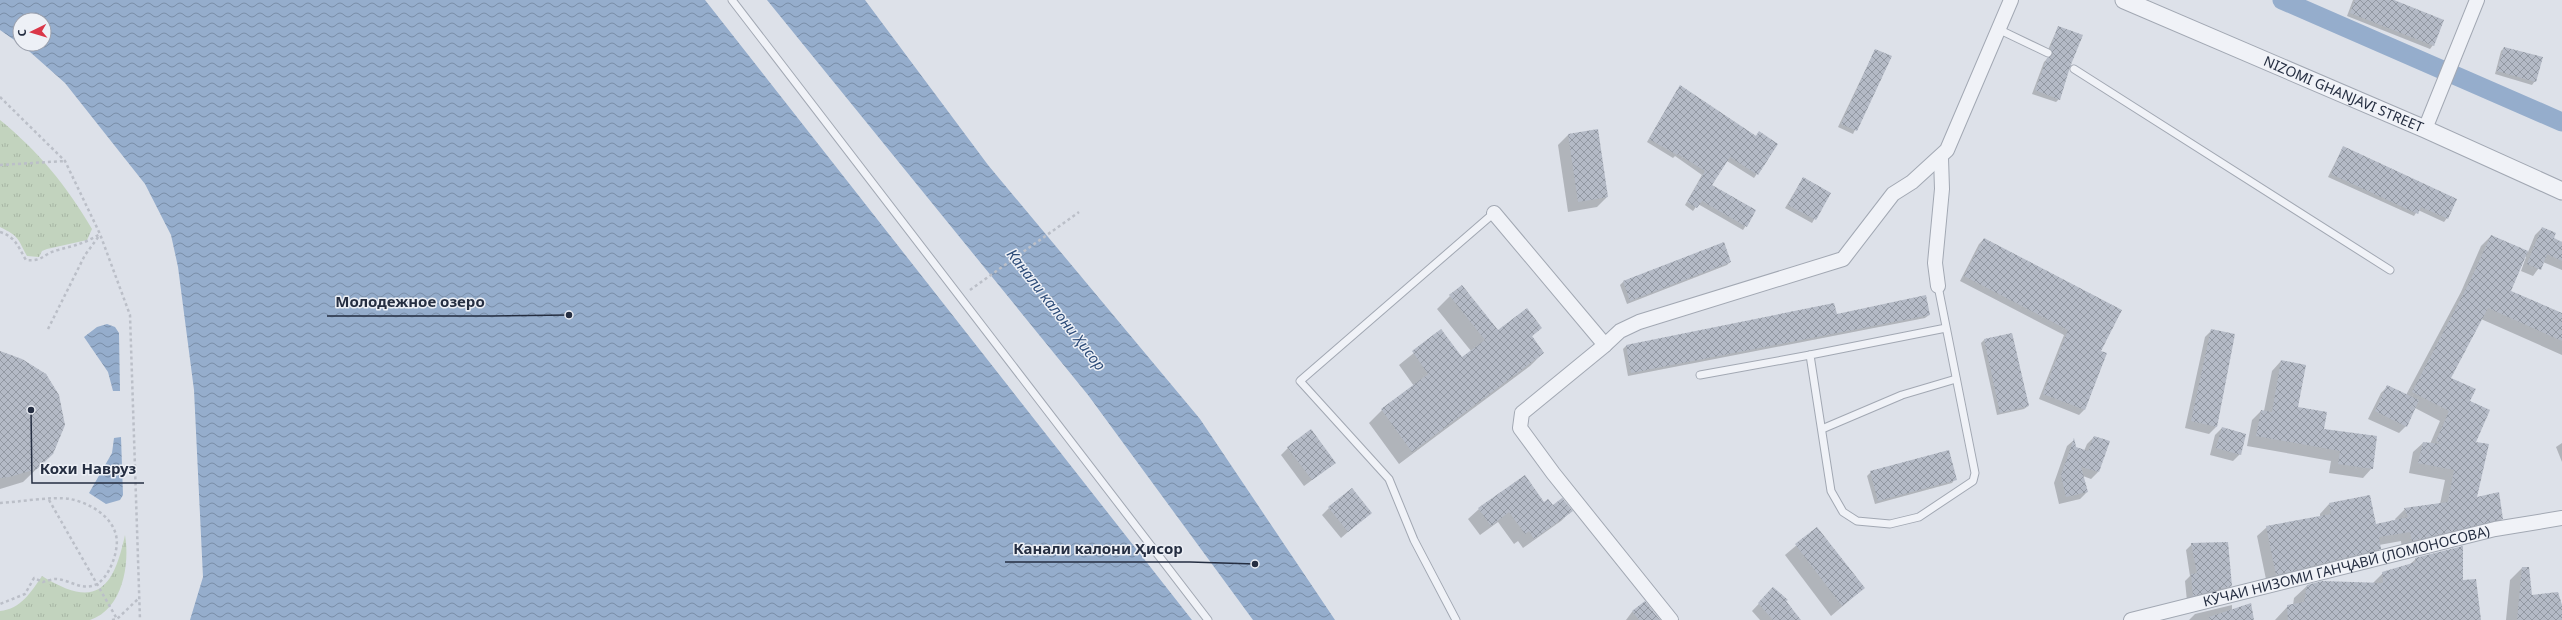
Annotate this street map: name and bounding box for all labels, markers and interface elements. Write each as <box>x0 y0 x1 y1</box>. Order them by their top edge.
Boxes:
north arrow <box>12 12 52 52</box>
text: С <box>14 29 29 37</box>
street label: NIZOMI GHANJAVI STREET <box>2261 51 2427 136</box>
water label: Канали калони Ҳисор <box>1003 244 1111 374</box>
callout: Молодежное озеро <box>327 289 492 316</box>
text: Молодежное озеро <box>335 291 485 311</box>
callout: Кохи Навруз <box>32 456 144 483</box>
text: Кохи Навруз <box>40 458 137 478</box>
street label: КӮЧАИ НИЗОМИ ГАНҶАВӢ (ЛОМОНОСОВА) <box>2201 521 2492 611</box>
callout: Канали калони Ҳисор <box>1005 535 1190 562</box>
text: Канали калони Ҳисор <box>1013 538 1183 558</box>

